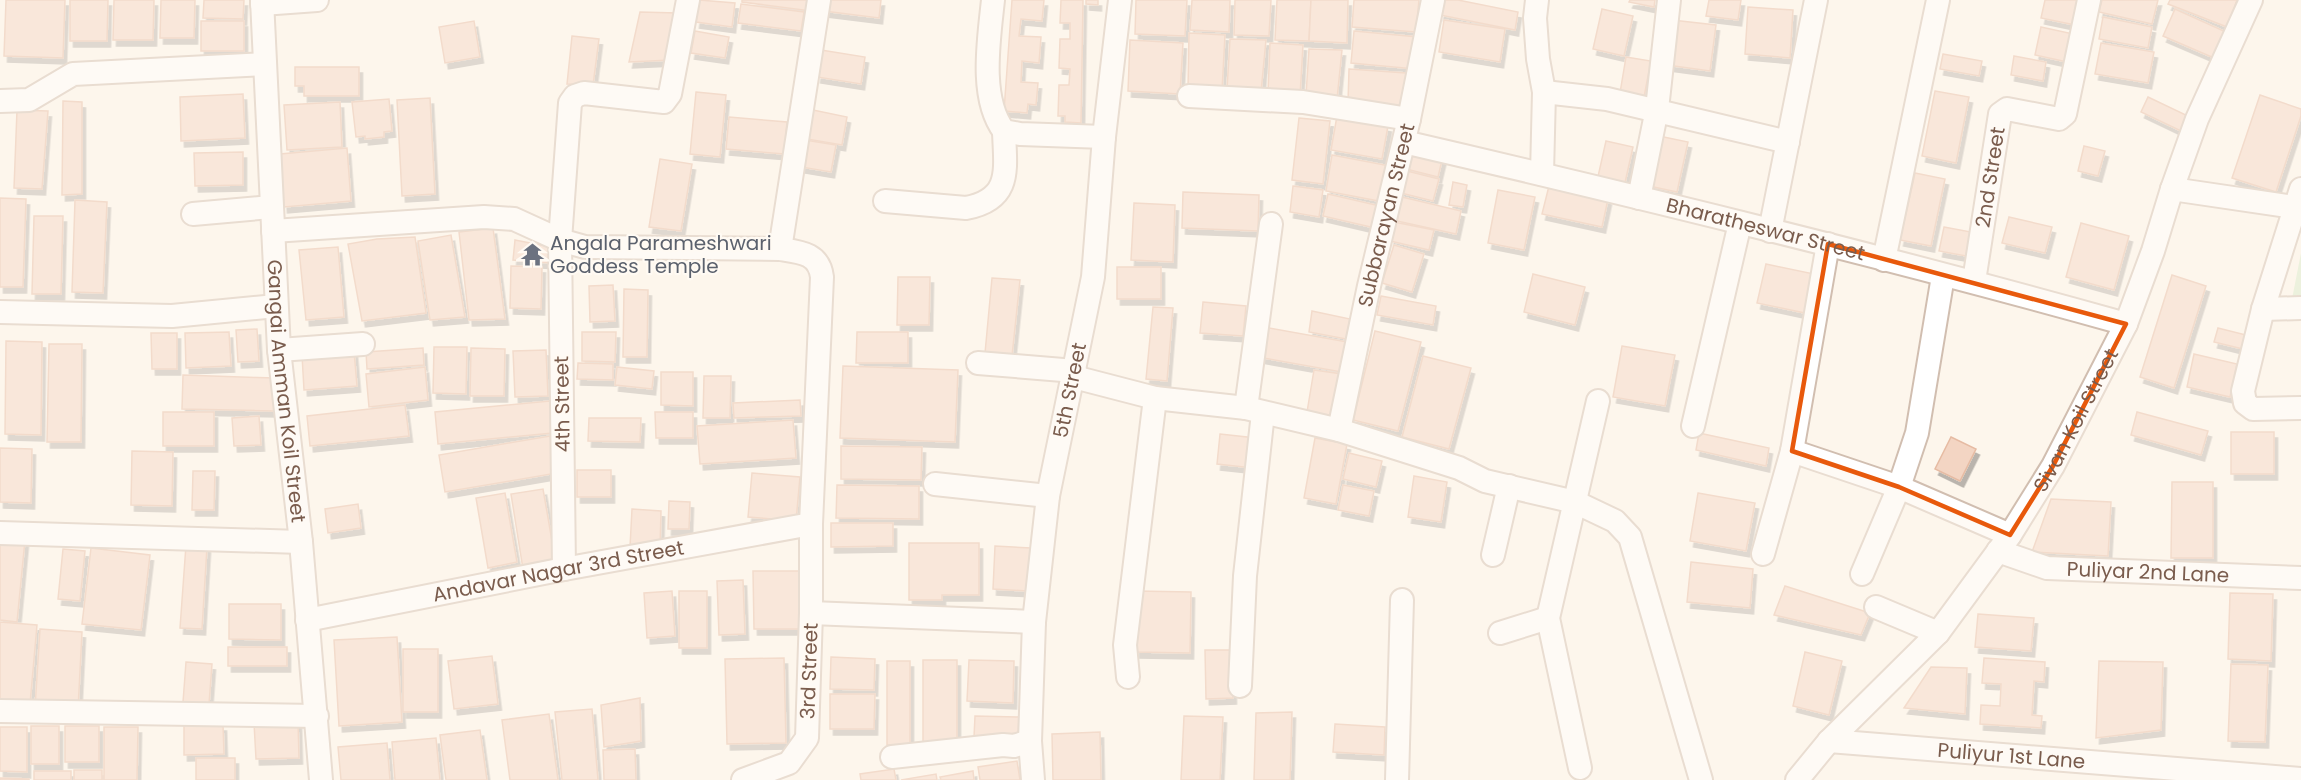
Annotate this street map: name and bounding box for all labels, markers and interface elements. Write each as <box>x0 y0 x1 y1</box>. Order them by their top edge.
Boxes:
street label: Subbarayan Street <box>1351 121 1421 309</box>
street label: 2nd Street <box>1968 125 2012 230</box>
street label: Bharatheswar Street <box>1663 191 1868 267</box>
place label: Angala Parameshwari Goddess Temple <box>550 229 772 280</box>
temple icon: Angala Parameshwari Goddess Temple <box>519 241 545 267</box>
street label: Gangai Amman Koil Street <box>261 259 313 524</box>
street label: 5th Street <box>1046 340 1093 440</box>
street label: Sivan Koil Street <box>2026 344 2125 497</box>
street label: 4th Street <box>547 355 577 453</box>
street label: Andavar Nagar 3rd Street <box>430 533 686 609</box>
street label: Puliyar 2nd Lane <box>2066 555 2230 589</box>
street label: 3rd Street <box>793 622 825 720</box>
street label: Puliyur 1st Lane <box>1937 736 2086 776</box>

